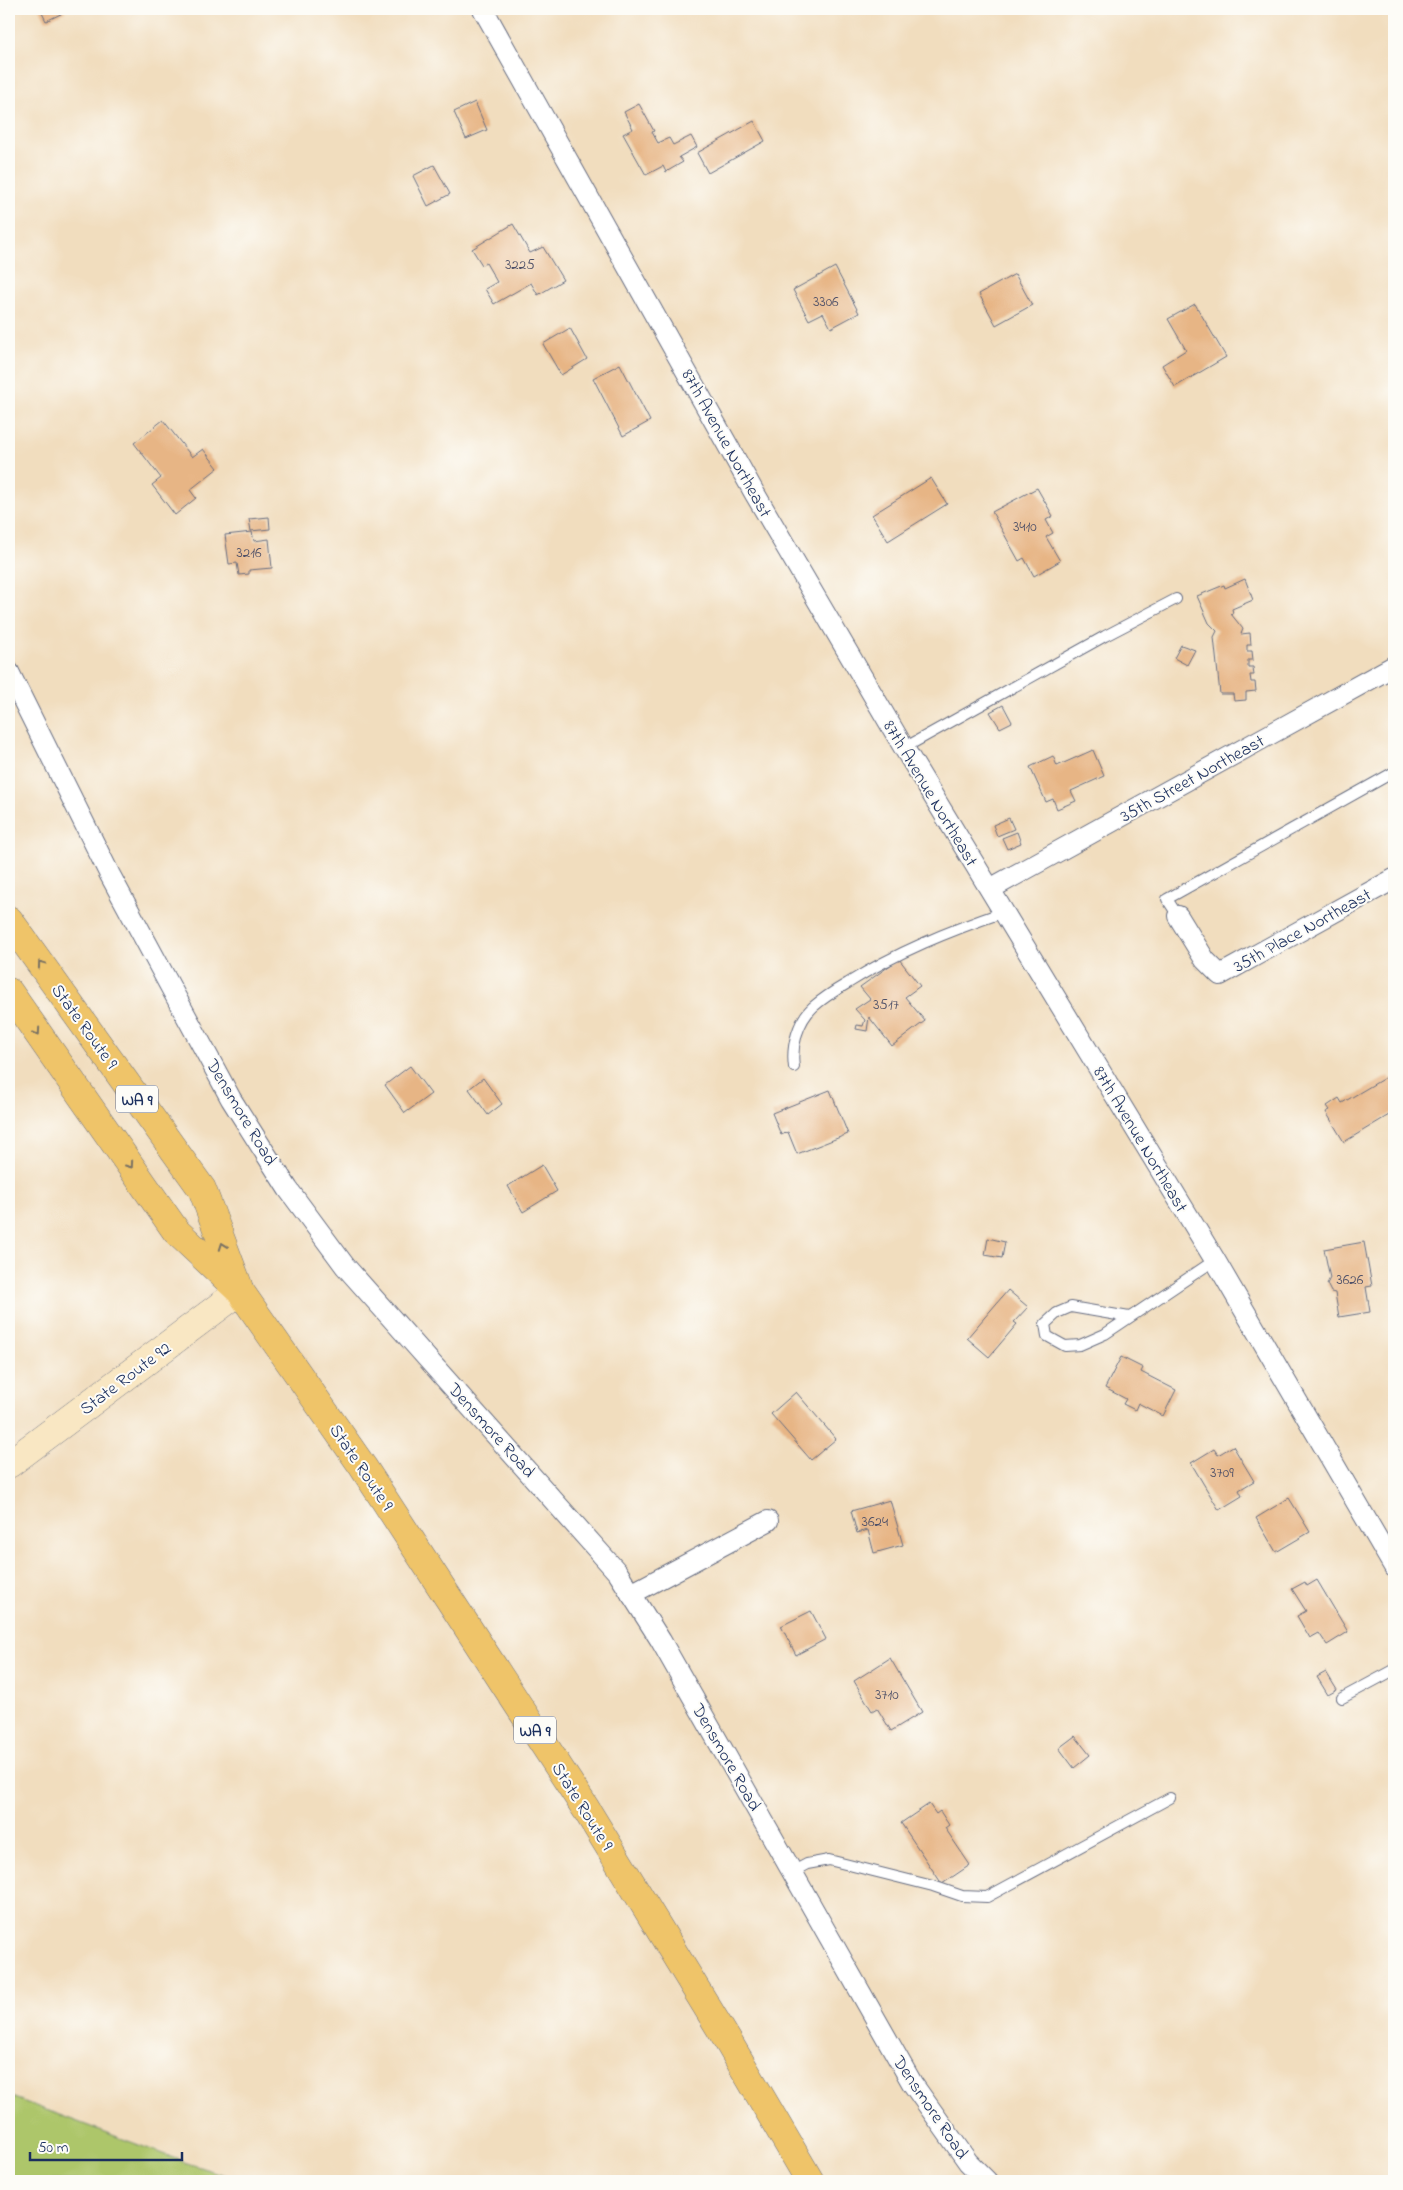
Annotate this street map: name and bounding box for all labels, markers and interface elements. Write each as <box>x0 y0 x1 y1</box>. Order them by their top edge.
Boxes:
house number: 3225 <box>505 254 535 276</box>
house number: 3306 <box>813 291 839 313</box>
street label: 87th Avenue Northeast <box>674 365 777 523</box>
house number: 3410 <box>1013 516 1037 538</box>
house number: 3216 <box>236 542 262 564</box>
street label: 87th Avenue Northeast <box>875 716 983 872</box>
street label: 35th Street Northeast <box>1116 729 1270 830</box>
street label: 35th Place Northeast <box>1229 883 1377 980</box>
one-way arrow <box>38 961 46 970</box>
street label: State Route 9 <box>44 979 123 1076</box>
house number: 3517 <box>873 994 899 1016</box>
one-way arrow <box>31 1026 40 1036</box>
street label: Densmore Road <box>198 1054 282 1171</box>
street label: 87th Avenue Northeast <box>1085 1062 1193 1218</box>
road number: WA 9 <box>116 1086 158 1112</box>
one-way arrow <box>124 1159 133 1169</box>
one-way arrow <box>219 1242 229 1250</box>
house number: 3626 <box>1337 1269 1364 1291</box>
street label: State Route 92 <box>75 1337 177 1423</box>
street label: Densmore Road <box>440 1377 540 1485</box>
street label: State Route 9 <box>322 1420 399 1517</box>
house number: 3709 <box>1210 1462 1234 1484</box>
house number: 3624 <box>862 1511 888 1533</box>
house number: 3710 <box>875 1684 899 1706</box>
street label: Densmore Road <box>684 1699 767 1816</box>
road number: WA 9 <box>514 1716 556 1744</box>
street label: State Route 9 <box>544 1758 619 1857</box>
street label: Densmore Road <box>884 2050 974 2165</box>
scale bar <box>30 2130 182 2162</box>
text: 50 m <box>38 2137 69 2159</box>

